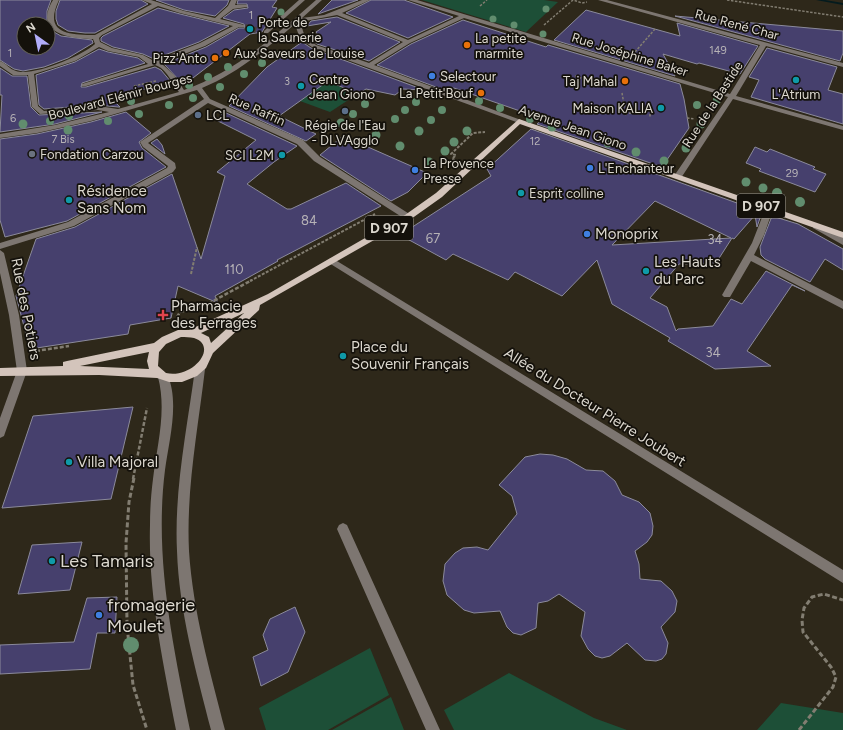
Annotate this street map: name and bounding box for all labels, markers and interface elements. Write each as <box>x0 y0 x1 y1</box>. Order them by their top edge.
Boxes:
street label: Rue René Char <box>693 6 781 43</box>
house number: 1 <box>249 9 253 22</box>
place label: Porte de la Saunerie <box>258 15 321 45</box>
north arrow <box>16 16 56 56</box>
text: N <box>24 20 38 36</box>
marker: Porte de la Saunerie <box>245 24 255 34</box>
street label: Rue Joséphine Baker <box>570 30 690 79</box>
place label: La petite marmite <box>475 31 526 61</box>
marker: La petite marmite <box>462 40 472 50</box>
house number: 149 <box>709 44 727 57</box>
place label: Aux Saveurs de Louise <box>234 46 364 61</box>
house number: 1 <box>8 47 12 60</box>
marker: Aux Saveurs de Louise <box>221 48 231 58</box>
place label: Pizz'Anto <box>153 51 207 66</box>
marker: Pizz'Anto <box>210 53 220 63</box>
street label: Rue de la Bastide <box>679 58 746 150</box>
place label: Selectour <box>440 69 497 84</box>
street label: Boulevard Elémir Bourges <box>47 70 194 123</box>
marker: Selectour <box>427 71 437 81</box>
place label: Centre Jean Giono <box>309 72 375 102</box>
place label: Taj Mahal <box>563 74 617 89</box>
house number: 3 <box>284 75 290 88</box>
marker: L'Atrium <box>791 75 801 85</box>
marker: Taj Mahal <box>620 76 630 86</box>
marker: Centre Jean Giono <box>296 81 306 91</box>
place label: La Petit'Bouf <box>399 86 473 101</box>
place label: L'Atrium <box>772 87 820 102</box>
marker: La Petit'Bouf <box>476 88 486 98</box>
street label: Rue Raffin <box>226 90 287 129</box>
place label: Maison KALIA <box>572 101 653 116</box>
street label: Avenue Jean Giono <box>517 102 629 153</box>
marker: Maison KALIA <box>656 103 666 113</box>
marker: Régie de l'Eau - DLVAgglo <box>340 106 350 116</box>
place label: LCL <box>206 108 229 123</box>
marker: LCL <box>193 110 203 120</box>
house number: 6 <box>10 112 16 125</box>
place label: Régie de l'Eau - DLVAgglo <box>304 118 386 148</box>
house number: 7 Bis <box>51 133 75 146</box>
house number: 12 <box>530 135 540 148</box>
place label: Fondation Carzou <box>40 147 144 162</box>
place label: SCI L2M <box>225 148 274 163</box>
marker: Fondation Carzou <box>27 149 37 159</box>
marker: SCI L2M <box>277 150 287 160</box>
place label: La Provence Presse <box>423 156 494 186</box>
place label: L'Enchanteur <box>598 161 675 176</box>
marker: L'Enchanteur <box>585 163 595 173</box>
marker: La Provence Presse <box>410 165 420 175</box>
house number: 29 <box>786 167 798 180</box>
place label: Résidence Sans Nom <box>77 182 147 217</box>
place label: Esprit colline <box>529 186 604 201</box>
marker: Esprit colline <box>516 188 526 198</box>
road number: D 907 <box>737 194 785 218</box>
marker: Résidence Sans Nom <box>64 195 74 205</box>
house number: 84 <box>301 213 317 228</box>
road number: D 907 <box>365 216 413 240</box>
place label: Monoprix <box>595 225 658 243</box>
marker: Monoprix <box>582 229 592 239</box>
house number: 67 <box>426 231 440 246</box>
house number: 34 <box>707 232 723 247</box>
place label: Les Hauts du Parc <box>654 253 721 288</box>
street label: Rue des Potiers <box>7 256 45 362</box>
house number: 110 <box>224 262 244 277</box>
marker: Les Hauts du Parc <box>641 266 651 276</box>
place label: Pharmacie des Ferrages <box>171 297 257 332</box>
marker: Pharmacie des Ferrages <box>158 310 168 320</box>
place label: Place du Souvenir Français <box>351 338 469 373</box>
street label: Allée du Docteur Pierre Joubert <box>501 344 689 471</box>
house number: 34 <box>705 345 721 360</box>
marker: Place du Souvenir Français <box>338 351 348 361</box>
place label: Villa Majoral <box>77 453 158 471</box>
marker: Villa Majoral <box>64 457 74 467</box>
place label: Les Tamaris <box>60 550 153 572</box>
marker: Les Tamaris <box>47 556 57 566</box>
place label: fromagerie Moulet <box>107 594 195 637</box>
marker: fromagerie Moulet <box>94 610 104 620</box>

